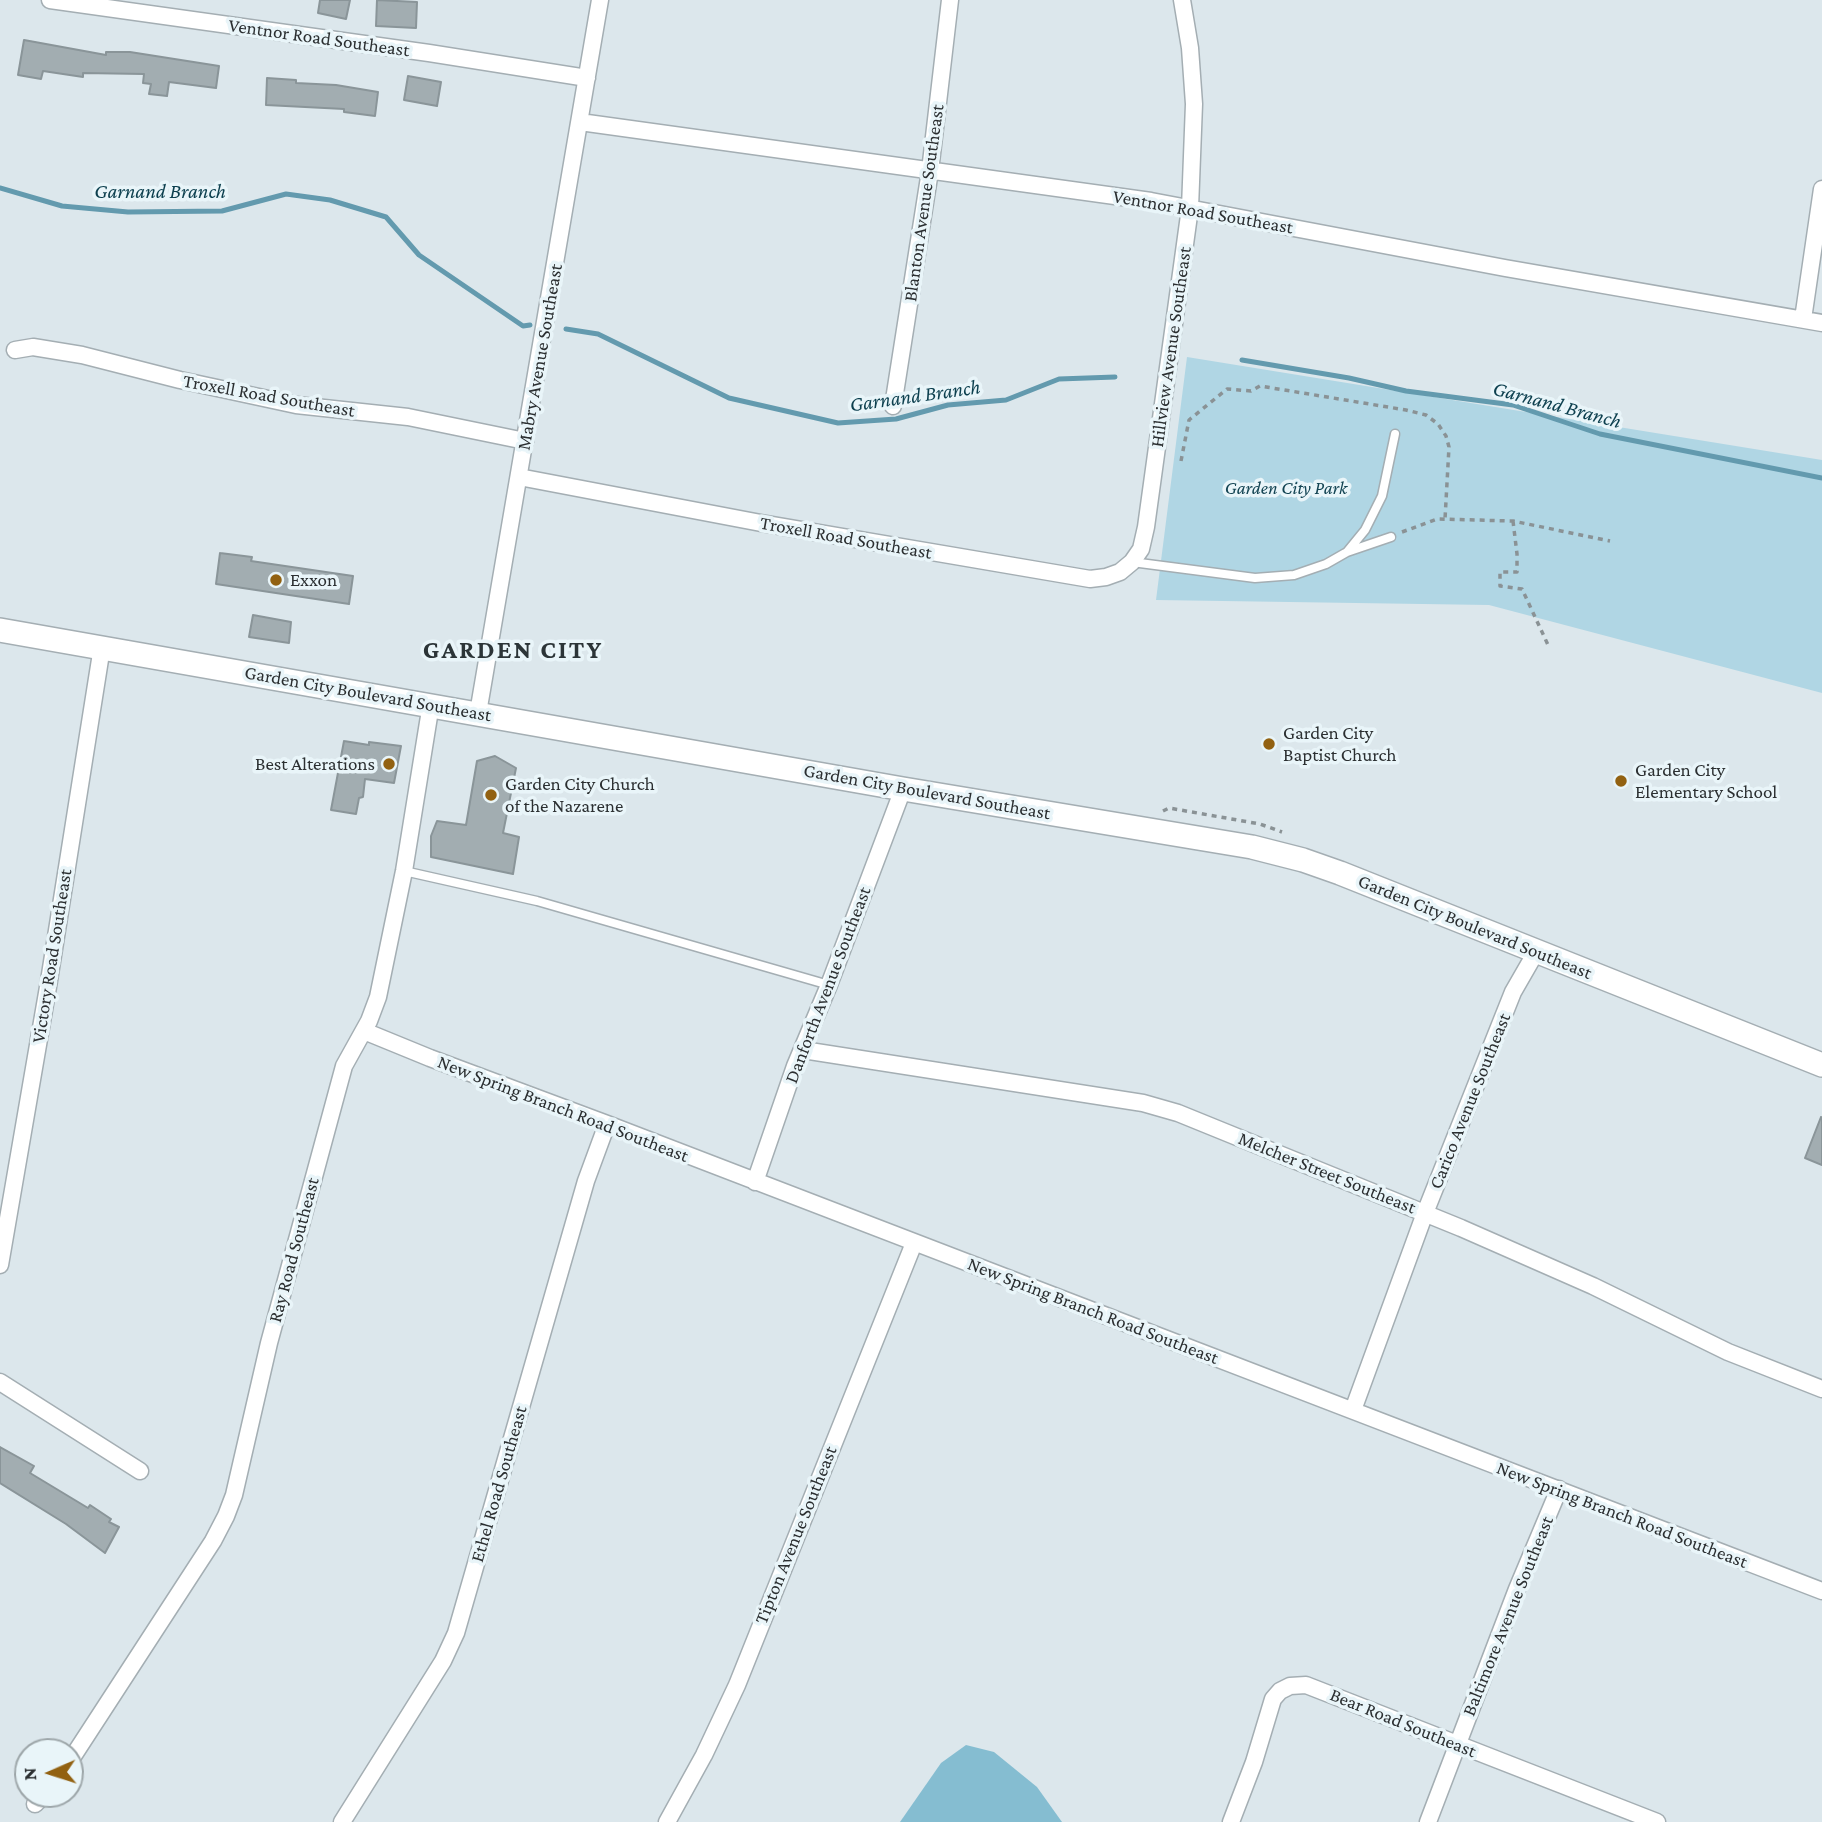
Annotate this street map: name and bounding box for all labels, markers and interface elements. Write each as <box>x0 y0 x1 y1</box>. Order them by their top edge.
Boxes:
street label: Ventnor Road Southeast <box>227 14 411 62</box>
street label: Blanton Avenue Southeast <box>899 103 949 303</box>
water label: Garnand Branch <box>94 179 226 205</box>
street label: Ventnor Road Southeast <box>1111 185 1295 239</box>
street label: Hillview Avenue Southeast <box>1146 245 1196 449</box>
street label: Mabry Avenue Southeast <box>512 262 568 452</box>
street label: Troxell Road Southeast <box>181 370 357 422</box>
water label: Garnand Branch <box>848 374 982 418</box>
water label: Garnand Branch <box>1490 376 1624 434</box>
park label: Garden City Park <box>1225 477 1347 499</box>
street label: Troxell Road Southeast <box>758 512 934 564</box>
place label: Exxon <box>290 569 337 591</box>
marker: Exxon <box>268 572 284 588</box>
district label: GARDEN CITY <box>424 634 602 666</box>
street label: Garden City Boulevard Southeast <box>243 661 493 727</box>
place label: Garden City Baptist Church <box>1283 722 1397 766</box>
marker: Garden City Baptist Church <box>1261 736 1277 752</box>
place label: Best Alterations <box>255 753 375 775</box>
marker: Best Alterations <box>381 756 397 772</box>
street label: Garden City Boulevard Southeast <box>802 759 1052 825</box>
place label: Garden City Elementary School <box>1635 759 1777 803</box>
place label: Garden City Church of the Nazarene <box>505 773 655 817</box>
marker: Garden City Elementary School <box>1613 773 1629 789</box>
marker: Garden City Church of the Nazarene <box>483 787 499 803</box>
street label: Victory Road Southeast <box>27 867 77 1045</box>
street label: Garden City Boulevard Southeast <box>1355 870 1595 984</box>
street label: Danforth Avenue Southeast <box>780 883 876 1087</box>
street label: Carico Avenue Southeast <box>1424 1010 1516 1192</box>
street label: New Spring Branch Road Southeast <box>434 1051 692 1167</box>
street label: Melcher Street Southeast <box>1235 1127 1419 1219</box>
street label: Ray Road Southeast <box>264 1175 324 1325</box>
street label: New Spring Branch Road Southeast <box>964 1253 1222 1369</box>
street label: Ethel Road Southeast <box>466 1403 532 1565</box>
street label: Tipton Avenue Southeast <box>750 1443 842 1627</box>
street label: New Spring Branch Road Southeast <box>1493 1457 1751 1573</box>
street label: Baltimore Avenue Southeast <box>1457 1513 1559 1719</box>
street label: Bear Road Southeast <box>1327 1683 1479 1763</box>
north arrow <box>14 1738 84 1808</box>
text: N <box>19 1767 40 1781</box>

